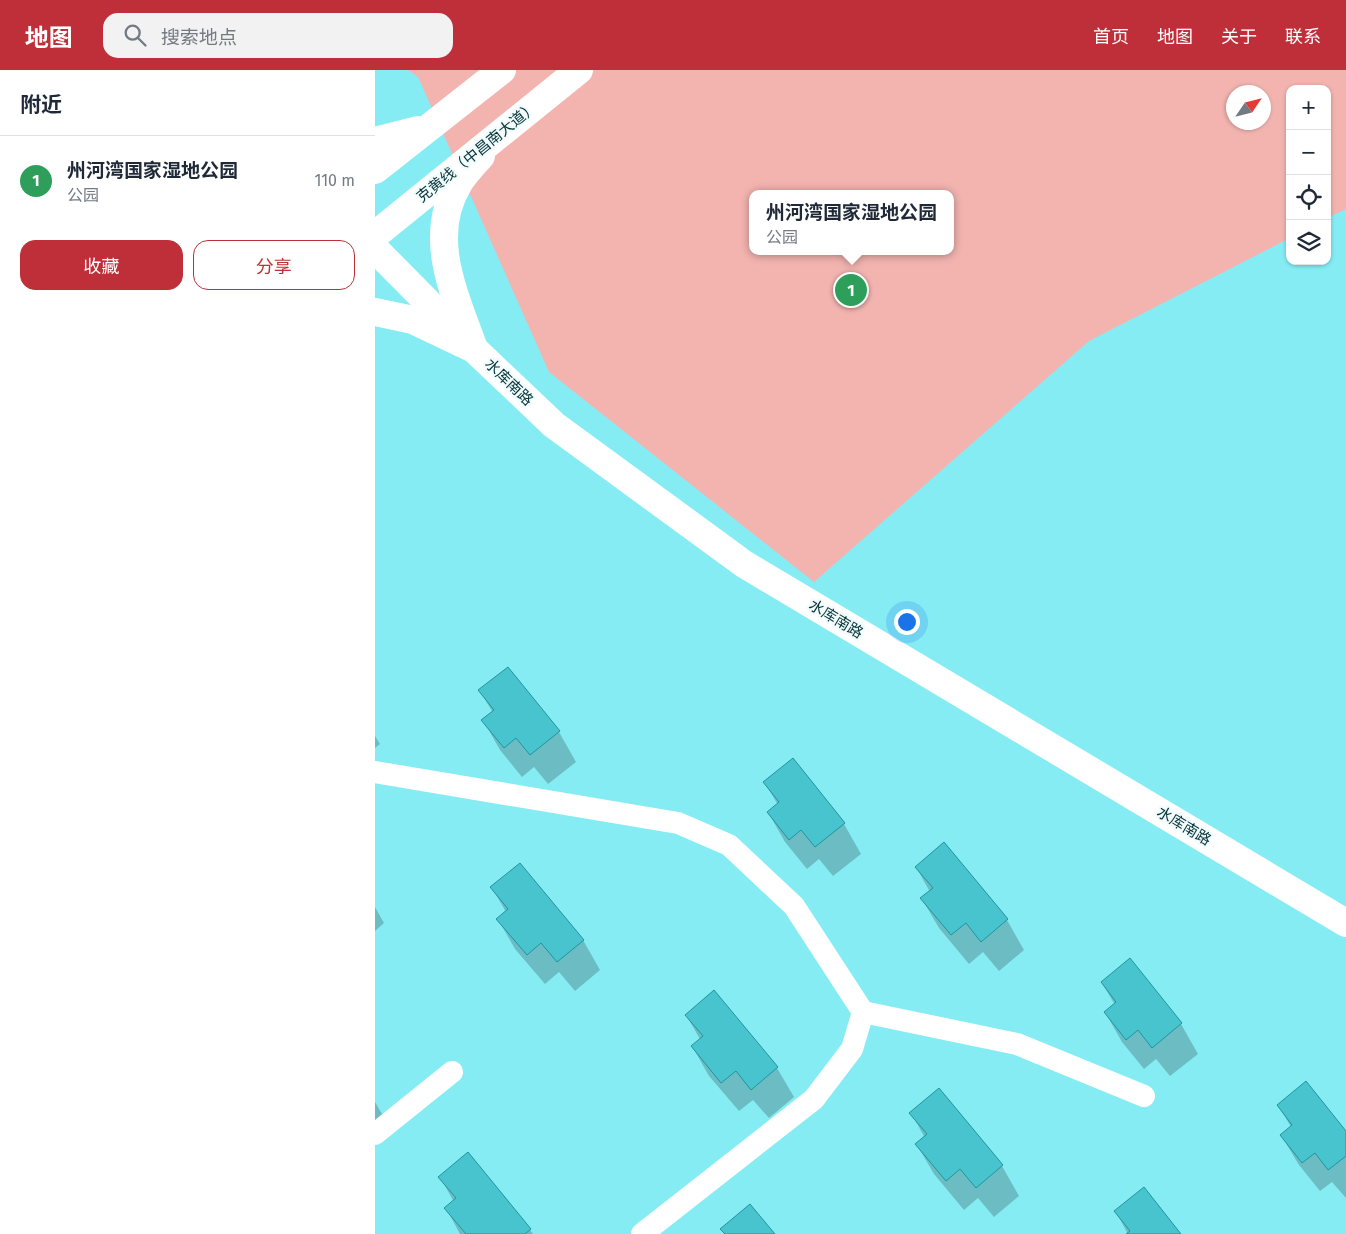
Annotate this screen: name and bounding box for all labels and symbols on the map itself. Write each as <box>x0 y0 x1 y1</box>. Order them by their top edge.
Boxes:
north arrow <box>1226 85 1271 130</box>
street label: 克黄线（中昌南大道） <box>413 98 541 206</box>
pin: 1 <box>835 271 867 309</box>
street label: 水库南路 <box>481 355 537 409</box>
street label: 水库南路 <box>806 596 866 642</box>
your location <box>894 609 920 635</box>
street label: 水库南路 <box>1154 803 1214 849</box>

